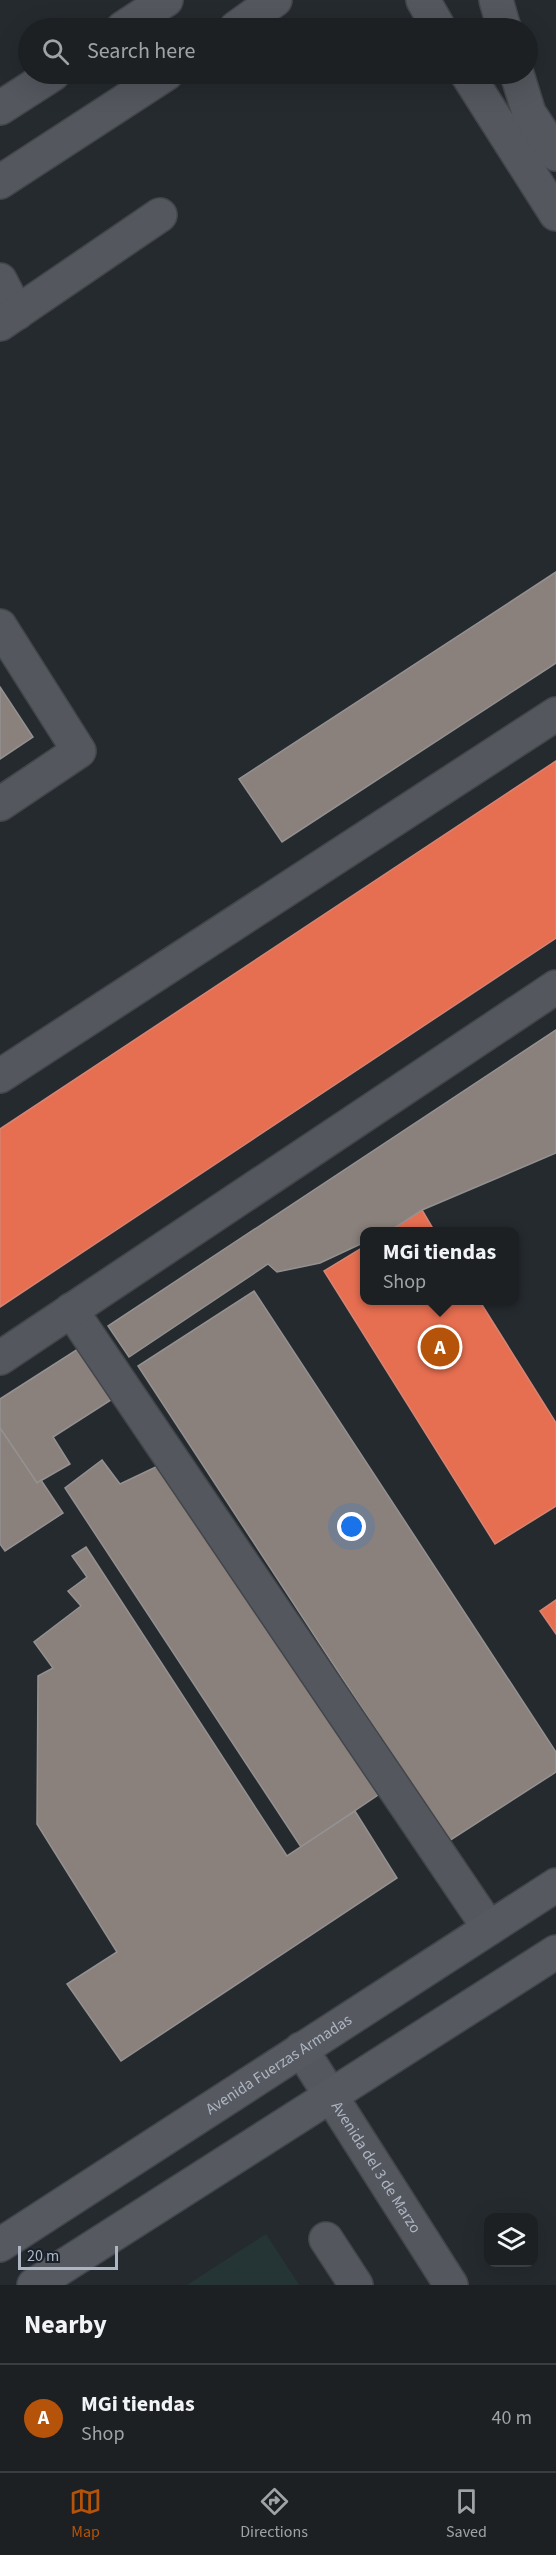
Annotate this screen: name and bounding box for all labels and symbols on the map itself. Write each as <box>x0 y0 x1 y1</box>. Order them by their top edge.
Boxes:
pin: A <box>420 1324 460 1370</box>
your location <box>337 1512 366 1541</box>
street label: Avenida Fuerzas Armadas <box>201 2009 356 2120</box>
street label: Avenida del 3 de Marzo <box>326 2097 426 2237</box>
scale bar <box>18 2243 118 2270</box>

